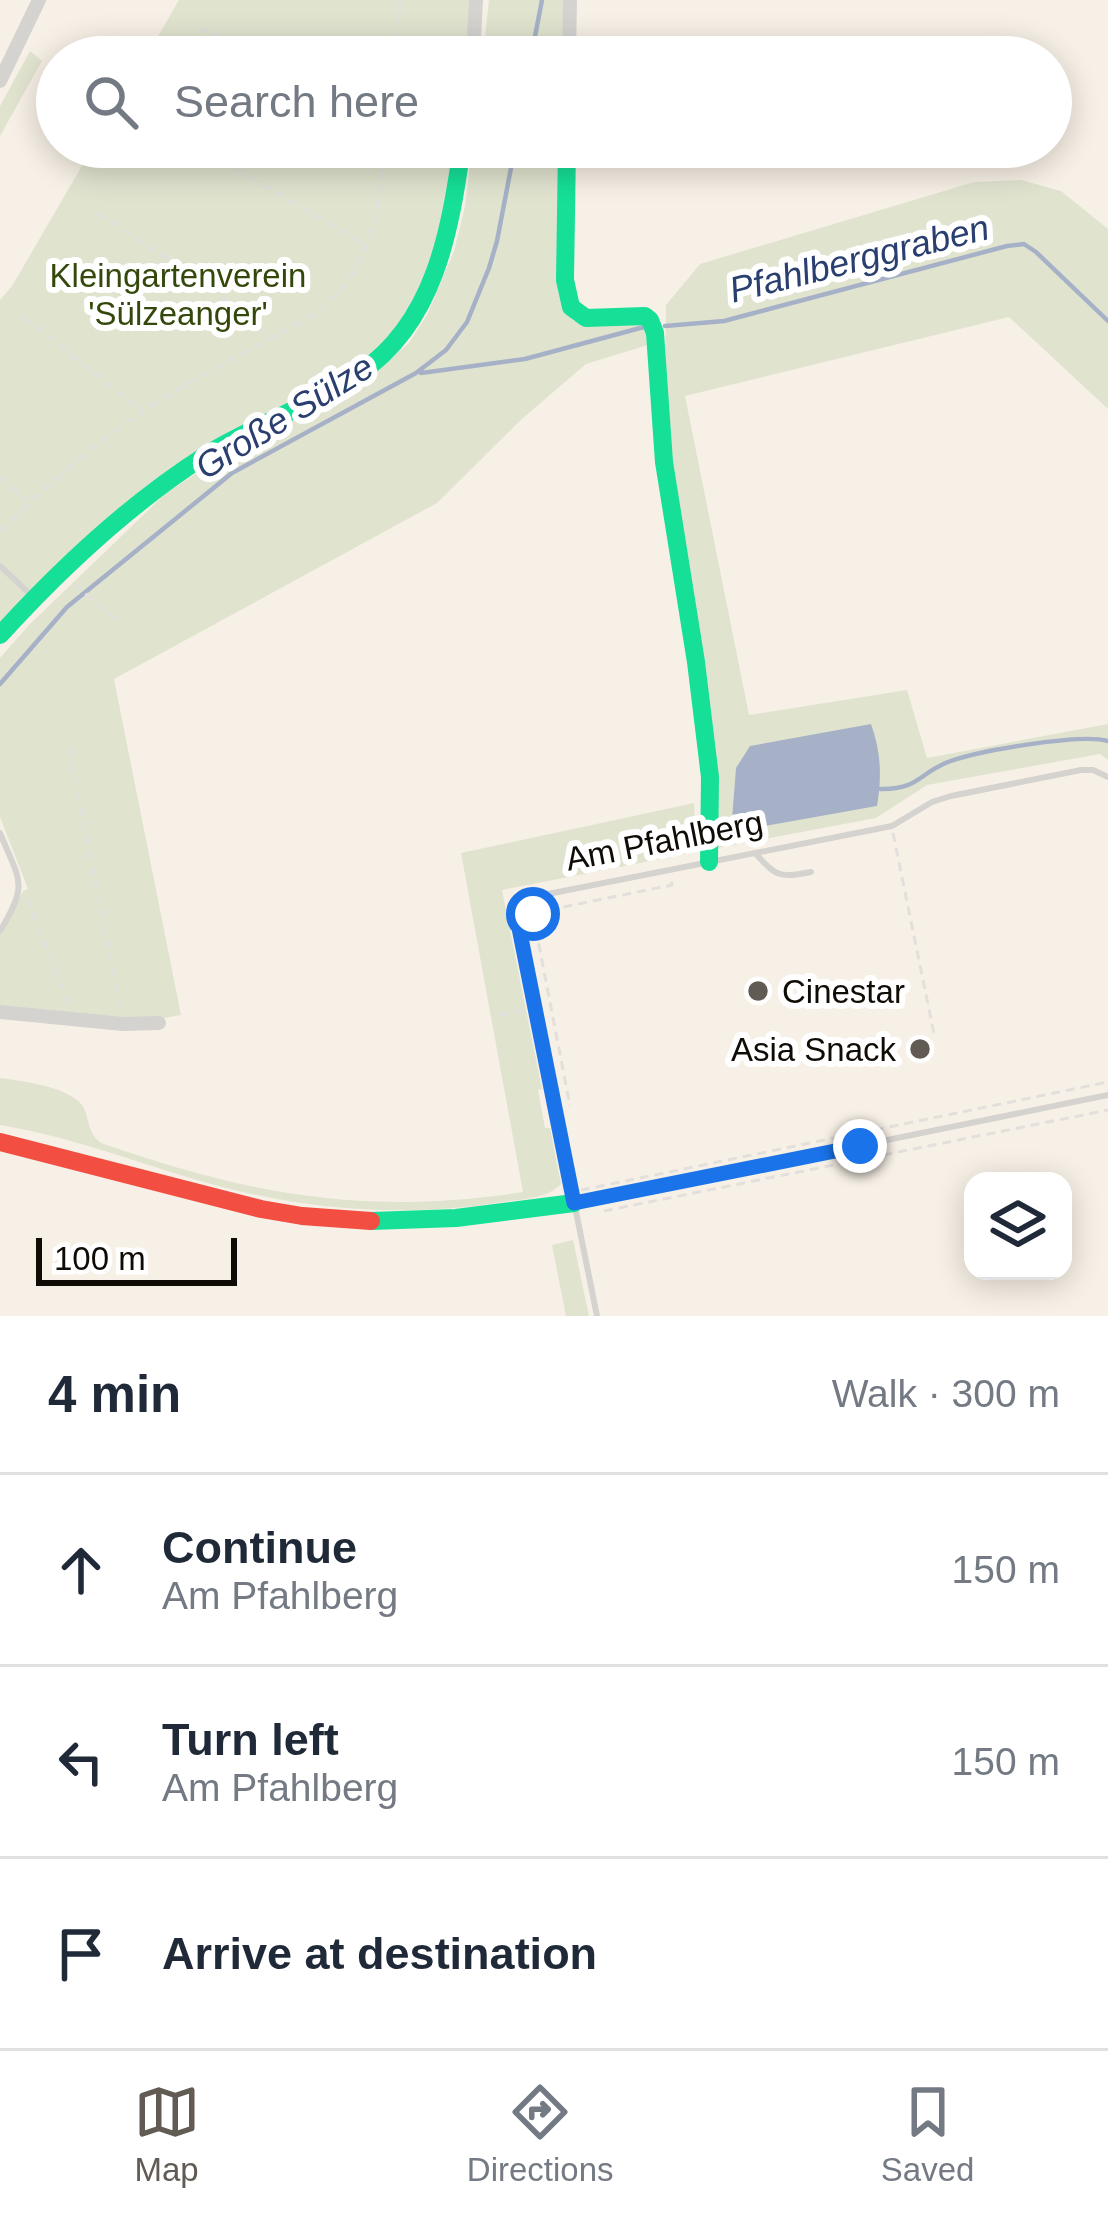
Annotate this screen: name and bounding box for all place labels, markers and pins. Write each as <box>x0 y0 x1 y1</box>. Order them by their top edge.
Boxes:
place label: Cinestar <box>782 973 905 1010</box>
marker: Cinestar <box>745 978 771 1004</box>
place label: Asia Snack <box>731 1031 896 1068</box>
marker: Asia Snack <box>907 1036 933 1062</box>

